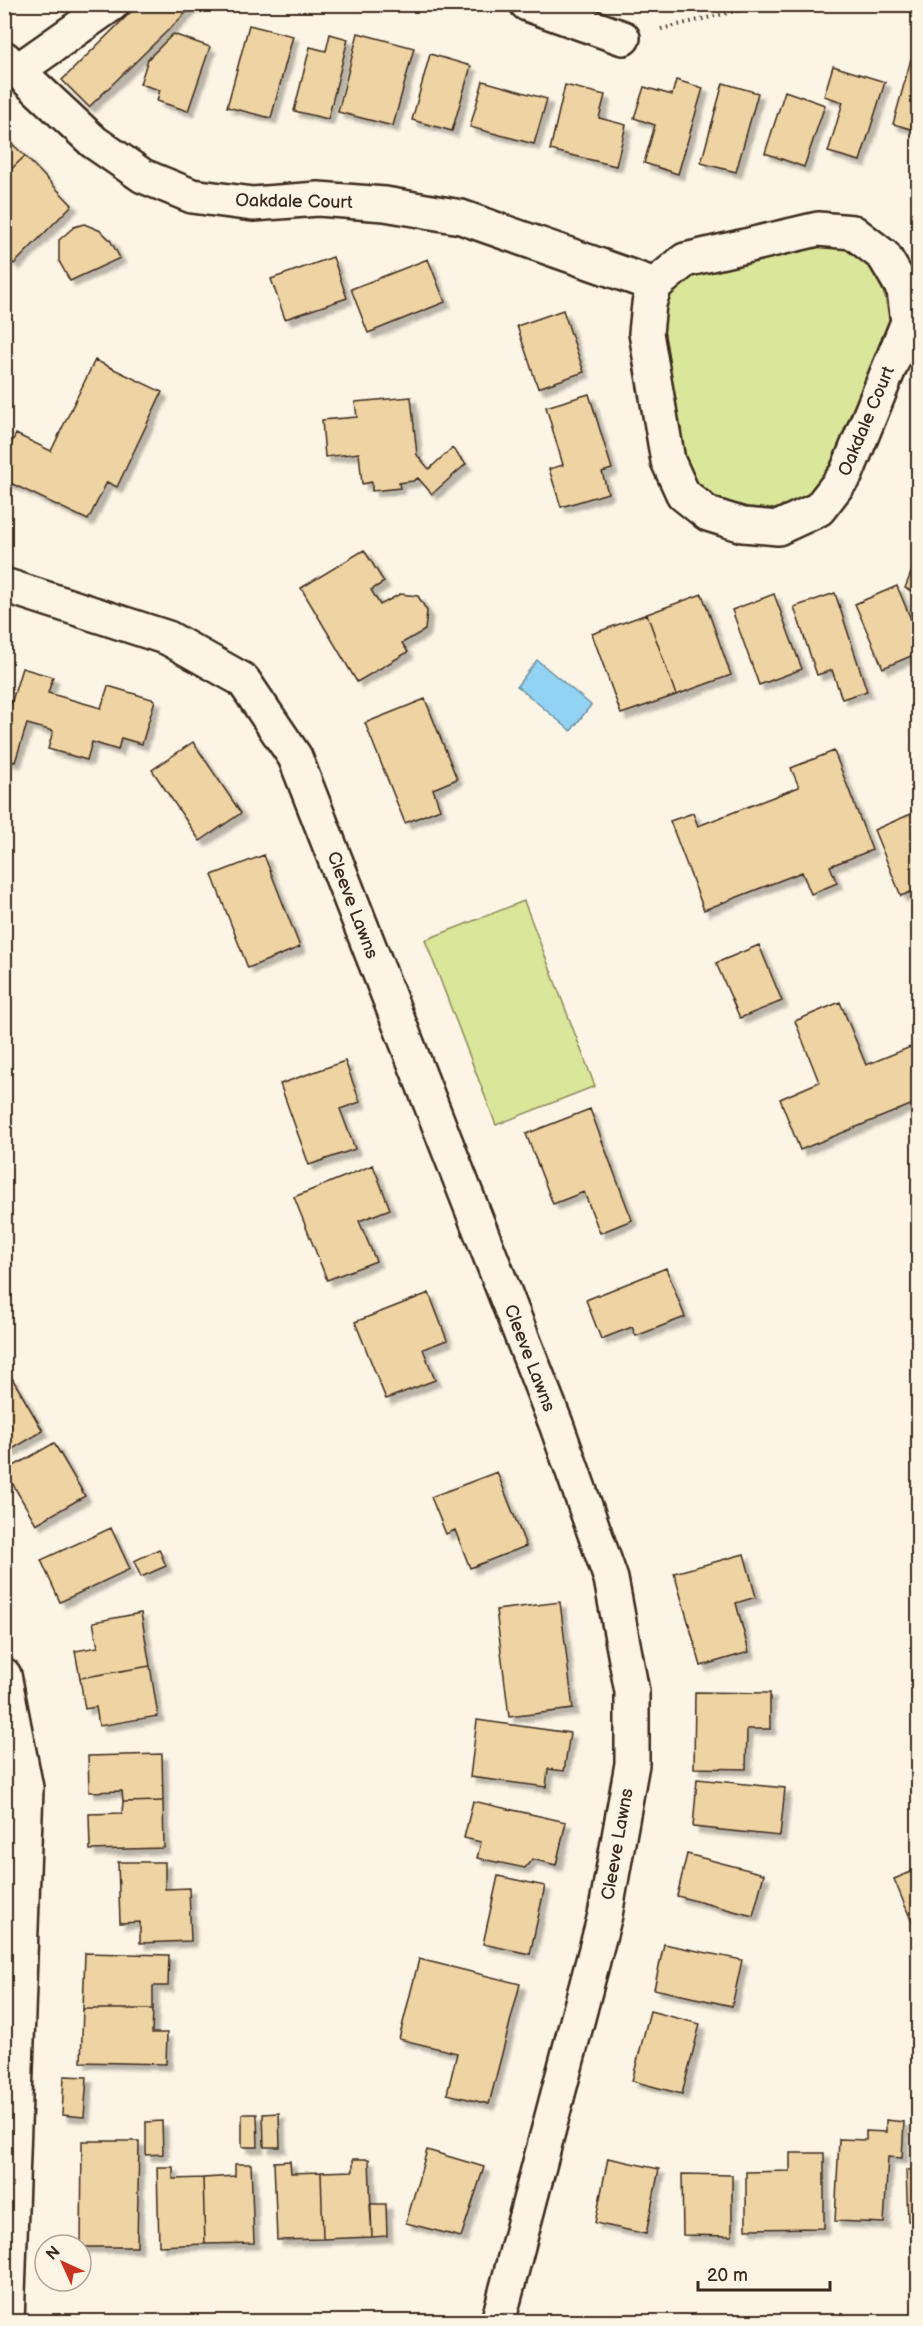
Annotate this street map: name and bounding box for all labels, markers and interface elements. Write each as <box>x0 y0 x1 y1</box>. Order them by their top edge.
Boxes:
street label: Oakdale Court <box>235 190 353 213</box>
street label: Oakdale Court <box>834 363 899 479</box>
street label: Cleeve Lawns <box>322 849 383 962</box>
street label: Cleeve Lawns <box>499 1302 560 1415</box>
street label: Cleeve Lawns <box>597 1787 638 1902</box>
north arrow <box>33 2233 93 2293</box>
text: N <box>42 2242 64 2264</box>
scale bar <box>698 2254 830 2292</box>
text: 20 m <box>707 2265 748 2286</box>

